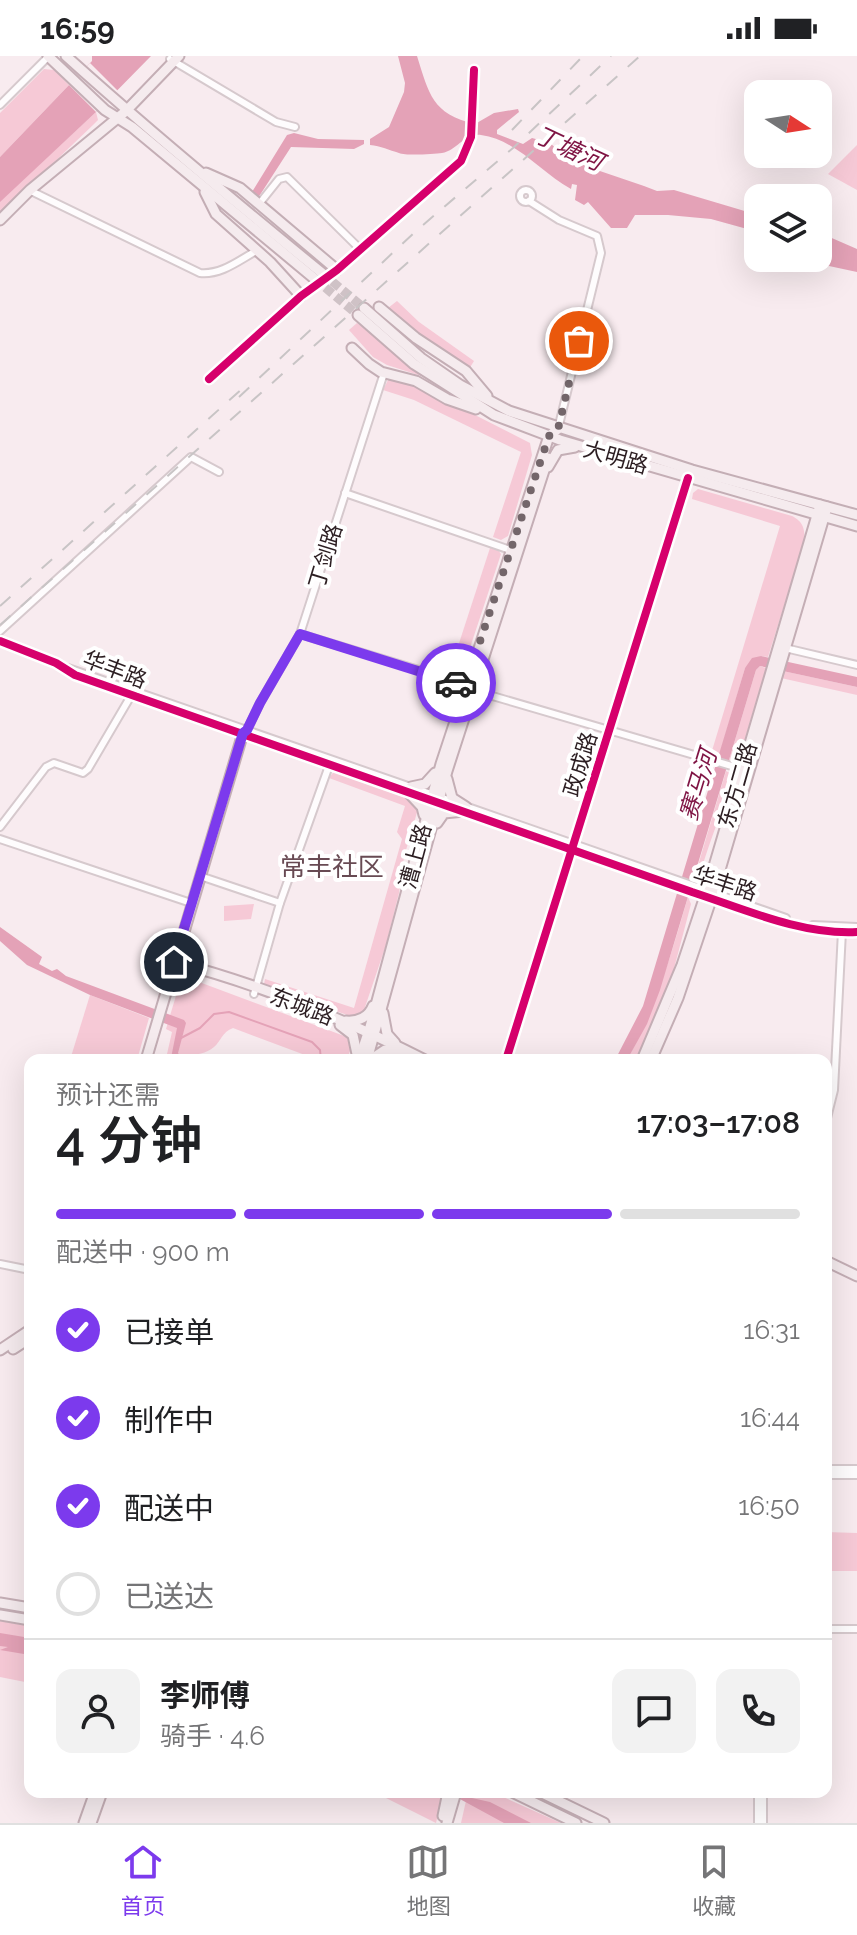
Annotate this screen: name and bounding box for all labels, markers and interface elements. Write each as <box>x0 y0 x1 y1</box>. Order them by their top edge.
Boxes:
text: 16:59 <box>40 11 115 46</box>
north arrow <box>744 80 832 168</box>
map controls <box>744 80 832 272</box>
water label: 丁塘河 <box>530 120 611 178</box>
button: layers <box>744 184 832 272</box>
pin <box>545 307 613 375</box>
icon: bag <box>557 319 601 363</box>
street label: 大明路 <box>581 435 651 479</box>
street label: 丁剑路 <box>303 521 347 591</box>
courier <box>416 643 496 723</box>
street label: 华丰路 <box>80 645 150 693</box>
icon: car <box>434 661 478 705</box>
street label: 政成路 <box>558 729 602 799</box>
street label: 东方二路 <box>712 739 762 831</box>
water label: 赛马河 <box>674 743 724 824</box>
street label: 漕上路 <box>394 821 436 891</box>
district label: 常丰社区 <box>280 852 384 882</box>
street label: 华丰路 <box>690 860 760 906</box>
pin <box>140 928 208 996</box>
icon: home <box>152 940 196 984</box>
street label: 东城路 <box>267 982 337 1030</box>
text: 预计还需 <box>56 1080 160 1110</box>
text: 17:03–17:08 <box>636 1105 800 1140</box>
text: 4 分钟 <box>56 1110 202 1171</box>
text: 配送中 · 900 m <box>56 1237 230 1267</box>
icon: check <box>56 1308 100 1352</box>
text: 已接单 <box>124 1315 214 1350</box>
text: 16:31 <box>743 1315 800 1345</box>
icon: check <box>56 1396 100 1440</box>
text: 制作中 <box>124 1403 214 1438</box>
text: 16:44 <box>740 1403 800 1433</box>
icon: check <box>56 1484 100 1528</box>
text: 配送中 <box>124 1491 214 1526</box>
text: 16:50 <box>738 1491 800 1521</box>
text: 已送达 <box>124 1579 214 1614</box>
button: person <box>56 1669 140 1753</box>
button: chat <box>612 1669 696 1753</box>
button: phone <box>716 1669 800 1753</box>
text: 李师傅 <box>160 1678 250 1713</box>
text: 骑手 · 4.6 <box>160 1721 265 1751</box>
tab: 首页 <box>121 1840 165 1920</box>
tab: 地图 <box>406 1840 450 1920</box>
tab: 收藏 <box>692 1840 736 1920</box>

